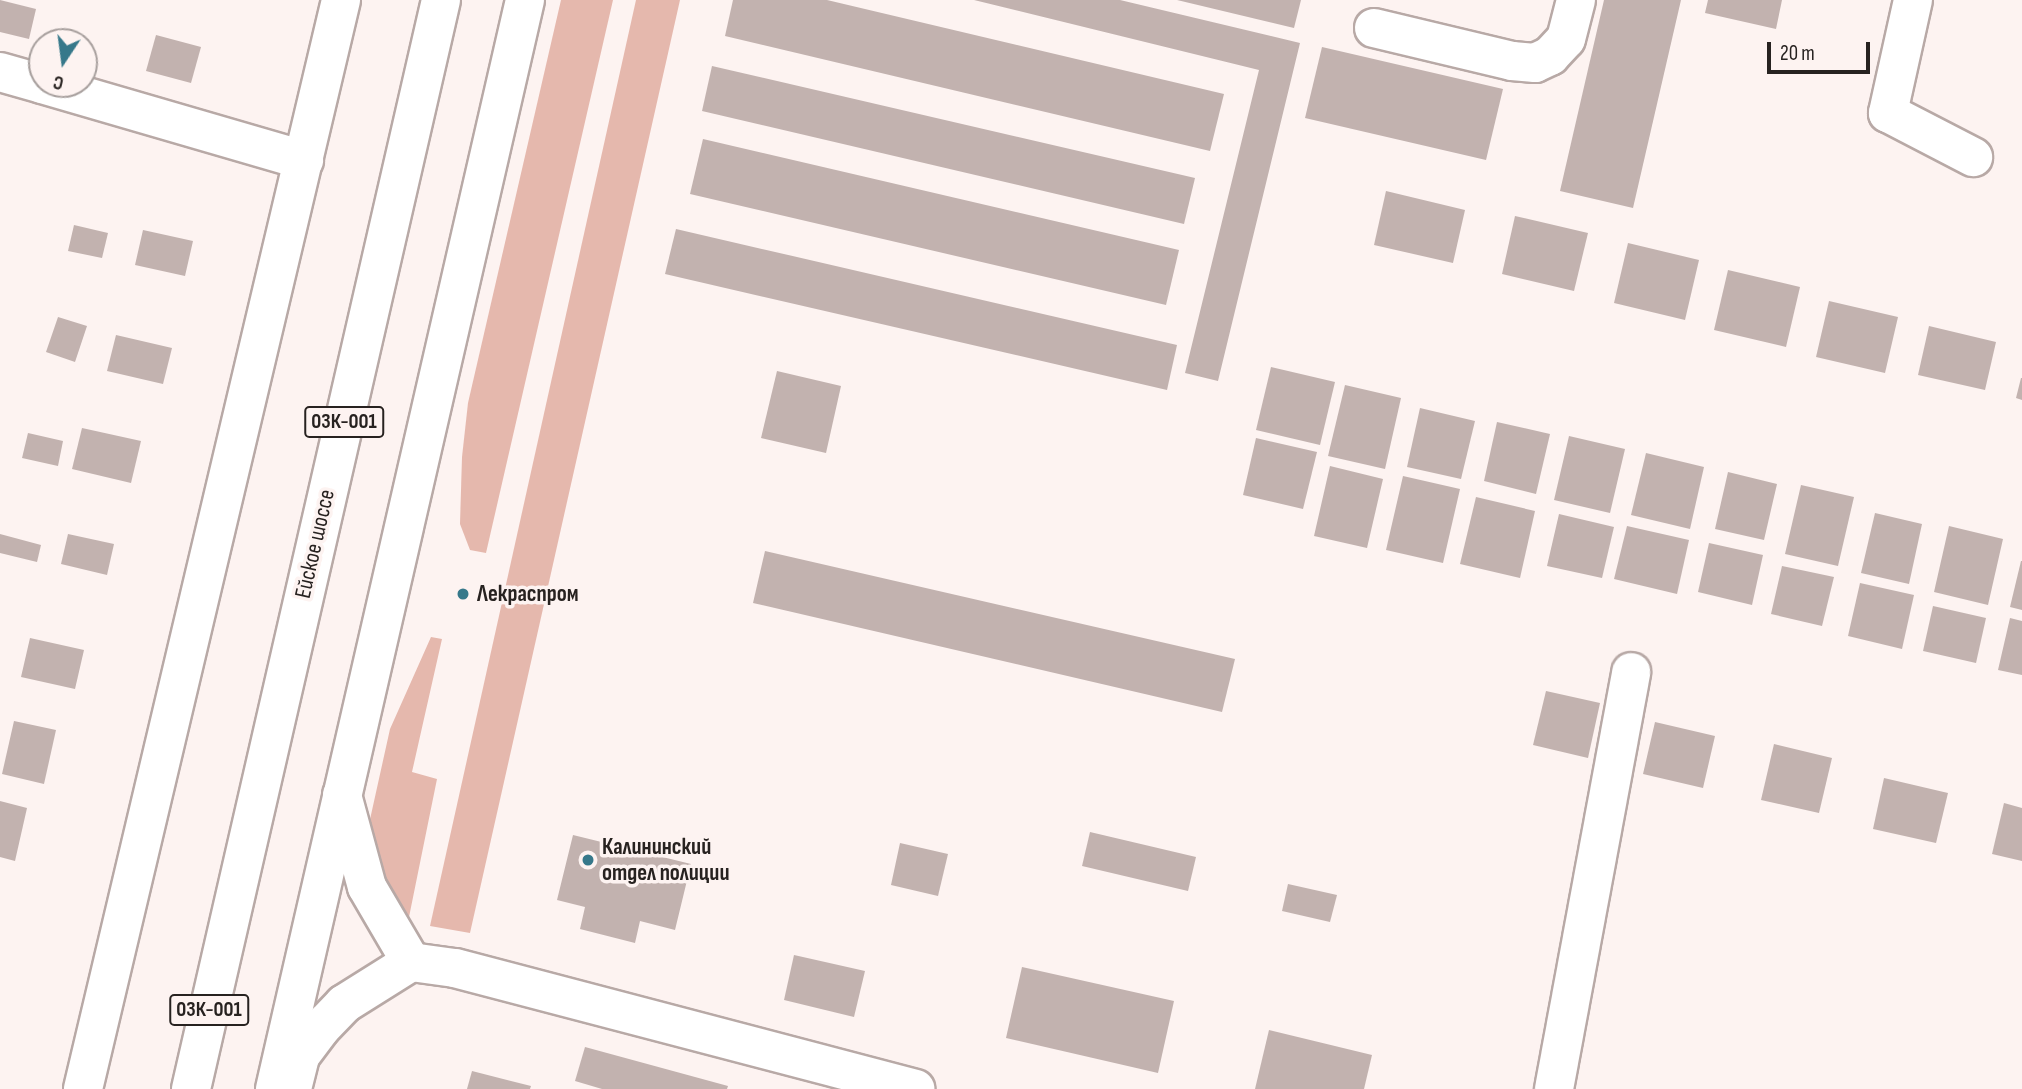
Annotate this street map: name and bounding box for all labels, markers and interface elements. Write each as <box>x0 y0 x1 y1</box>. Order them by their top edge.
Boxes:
north arrow <box>28 28 98 98</box>
scale bar <box>1770 28 1873 72</box>
text: 20 m <box>1780 41 1815 66</box>
text: С <box>51 70 66 94</box>
road number: 03К-001 <box>304 404 384 440</box>
street label: Ейское шоссе <box>289 487 341 601</box>
place label: Лекраспром <box>477 580 579 608</box>
marker: Лекраспром <box>455 586 471 602</box>
place label: Калининский отдел полиции <box>602 833 729 887</box>
marker: Калининский отдел полиции <box>580 852 596 868</box>
road number: 03К-001 <box>169 992 249 1028</box>

